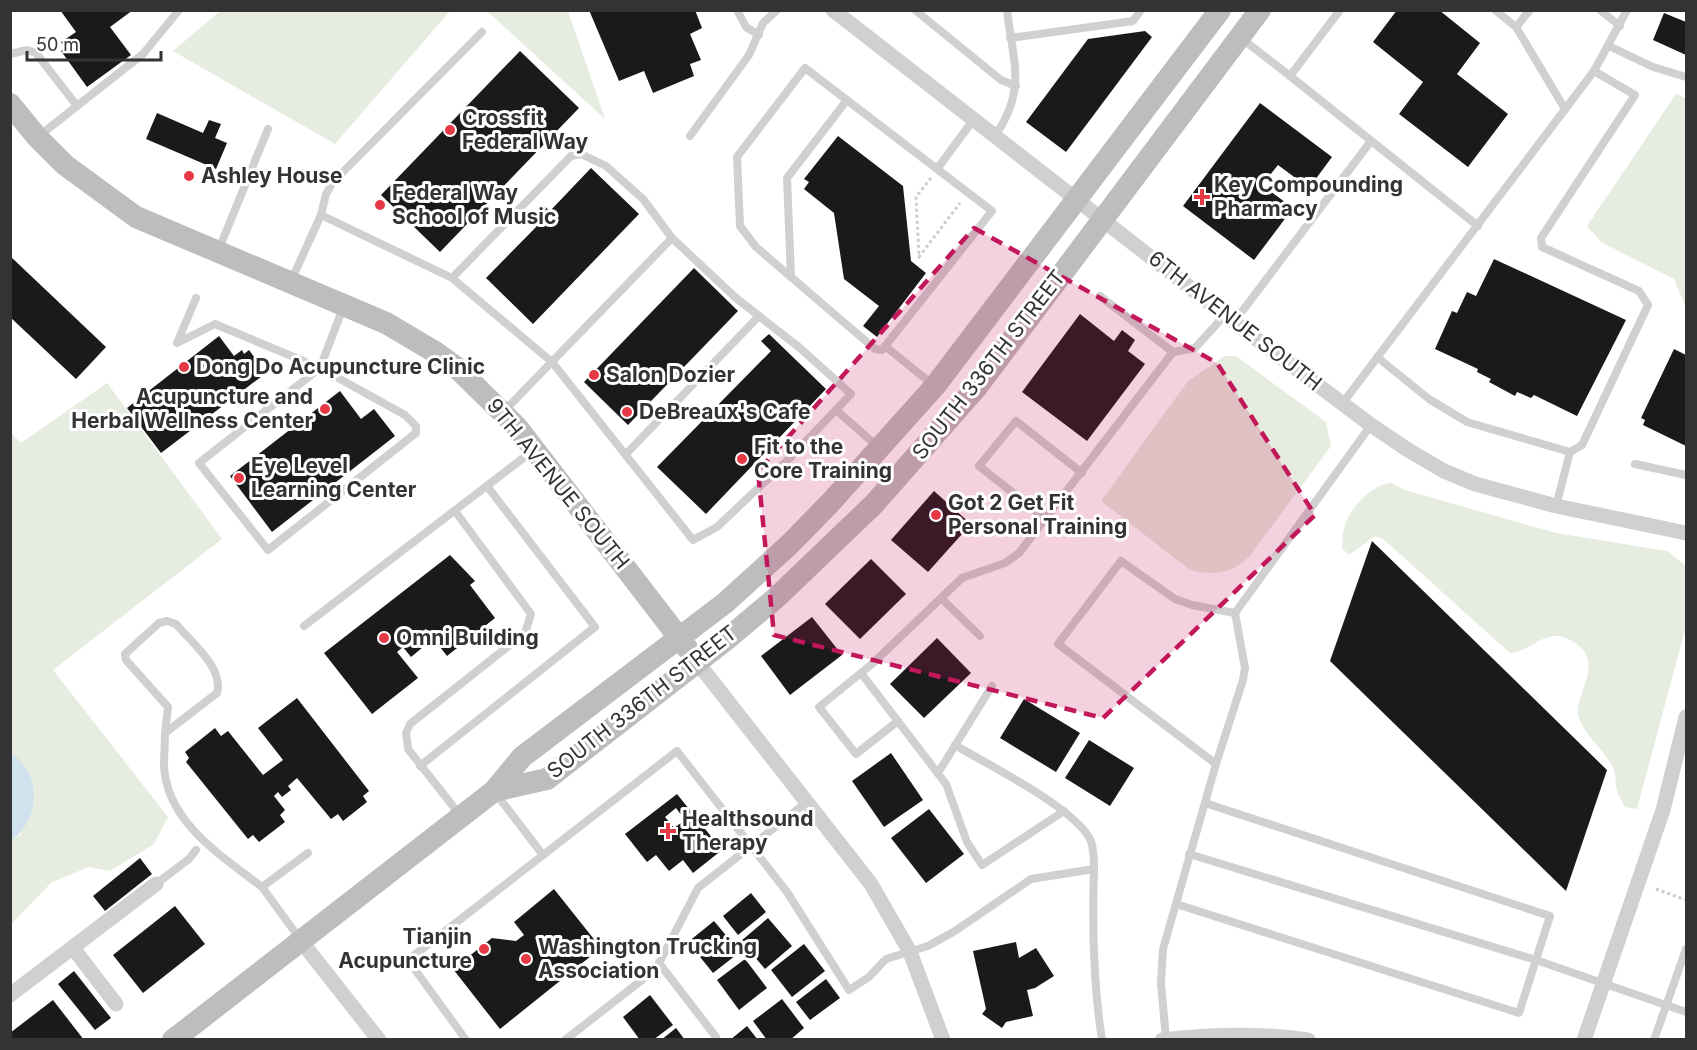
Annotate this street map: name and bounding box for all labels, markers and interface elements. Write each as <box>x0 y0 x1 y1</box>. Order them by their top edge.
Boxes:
scale bar <box>27 24 160 62</box>
text: 50 m <box>36 34 79 55</box>
place label: Crossfit Federal Way <box>462 105 589 154</box>
marker: Crossfit Federal Way <box>443 123 457 137</box>
place label: Ashley House <box>201 163 343 188</box>
marker: Ashley House <box>182 169 196 183</box>
place label: Key Compounding Pharmacy <box>1214 172 1403 221</box>
place label: Federal Way School of Music <box>392 180 556 229</box>
marker: Key Compounding Pharmacy <box>1195 190 1209 204</box>
marker: Federal Way School of Music <box>373 198 387 212</box>
street label: 6TH AVENUE SOUTH <box>1144 245 1327 396</box>
street label: SOUTH 336TH STREET <box>907 265 1070 464</box>
place label: Dong Do Acupuncture Clinic <box>196 354 485 379</box>
marker: Dong Do Acupuncture Clinic <box>177 360 191 374</box>
place label: Salon Dozier <box>606 362 735 387</box>
marker: Salon Dozier <box>587 368 601 382</box>
place label: Acupuncture and Herbal Wellness Center <box>71 384 313 433</box>
street label: 9TH AVENUE SOUTH <box>482 393 635 574</box>
place label: DeBreaux's Cafe <box>639 399 811 424</box>
marker: Acupuncture and Herbal Wellness Center <box>318 402 332 416</box>
marker: DeBreaux's Cafe <box>620 405 634 419</box>
place label: Fit to the Core Training <box>754 434 892 483</box>
marker: Fit to the Core Training <box>735 452 749 466</box>
place label: Eye Level Learning Center <box>251 453 417 502</box>
marker: Eye Level Learning Center <box>232 471 246 485</box>
place label: Got 2 Get Fit Personal Training <box>948 490 1127 539</box>
marker: Got 2 Get Fit Personal Training <box>929 508 943 522</box>
street label: SOUTH 336TH STREET <box>542 620 741 783</box>
place label: Omni Building <box>396 625 539 650</box>
marker: Omni Building <box>377 631 391 645</box>
place label: Healthsound Therapy <box>682 806 813 855</box>
marker: Healthsound Therapy <box>659 822 677 840</box>
place label: Tianjin Acupuncture <box>338 924 472 973</box>
place label: Washington Trucking Association <box>538 934 757 983</box>
marker: Tianjin Acupuncture <box>477 942 491 956</box>
marker: Washington Trucking Association <box>519 952 533 966</box>

